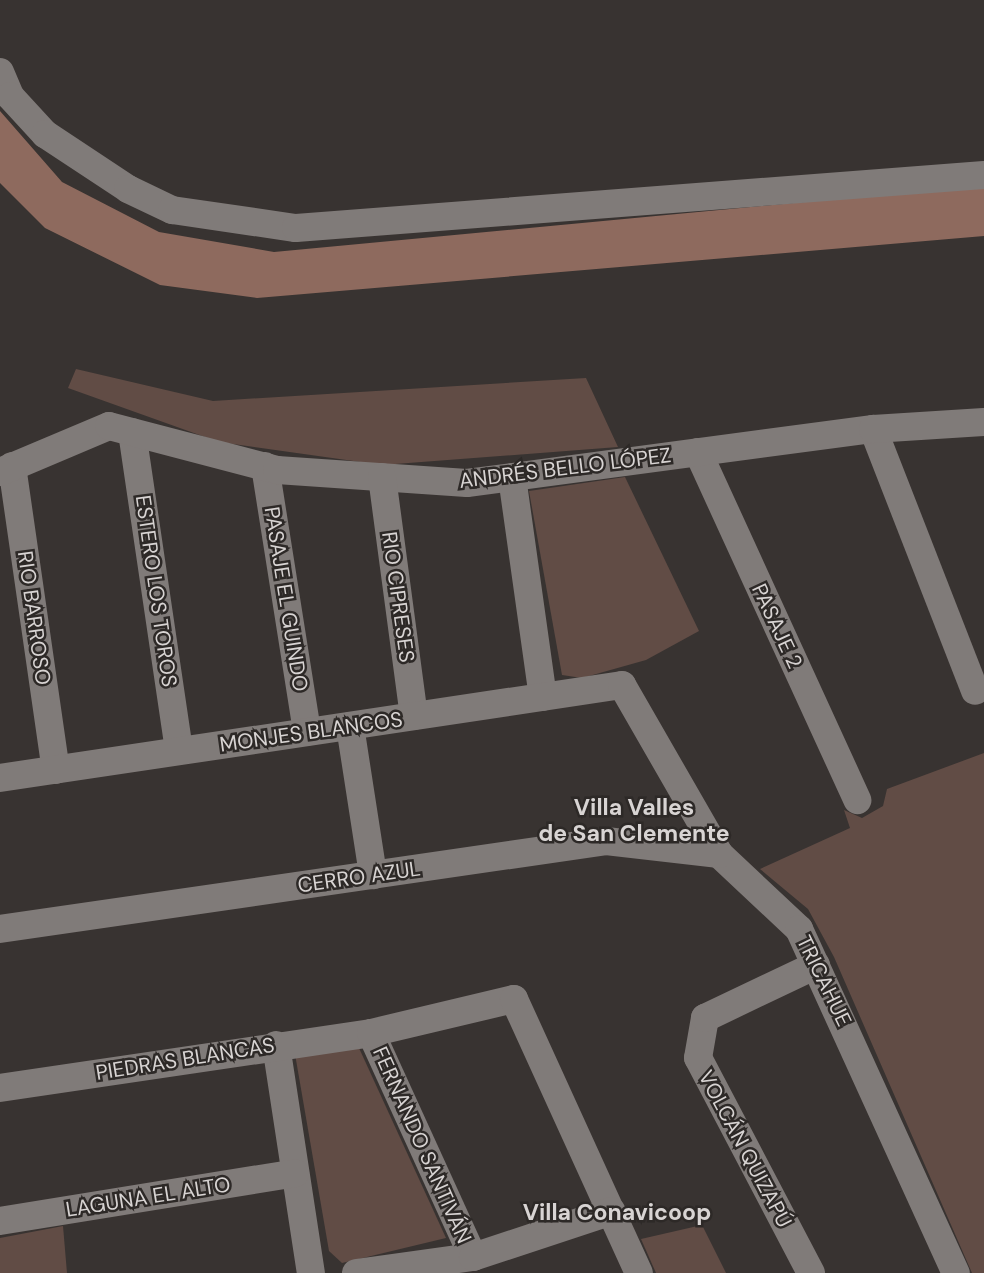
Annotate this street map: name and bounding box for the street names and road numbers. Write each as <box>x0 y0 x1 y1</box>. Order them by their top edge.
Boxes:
street label: ANDRÉS BELLO LÓPEZ <box>458 442 672 494</box>
street label: ESTERO LOS TOROS <box>130 493 182 689</box>
street label: PASAJE EL GUINDO <box>259 505 313 693</box>
street label: RIO CIPRESES <box>376 530 420 664</box>
street label: RIO BARROSO <box>12 549 56 687</box>
street label: PASAJE 2 <box>746 580 808 672</box>
street label: MONJES BLANCOS <box>218 707 404 757</box>
street label: CERRO AZUL <box>296 856 422 898</box>
street label: TRICAHUE <box>791 932 857 1030</box>
street label: PIEDRAS BLANCAS <box>94 1032 276 1086</box>
street label: FERNANDO SANTIVÁN <box>367 1043 477 1247</box>
street label: VOLCÁN QUIZAPÚ <box>693 1066 797 1232</box>
street label: LAGUNA EL ALTO <box>64 1172 232 1222</box>

